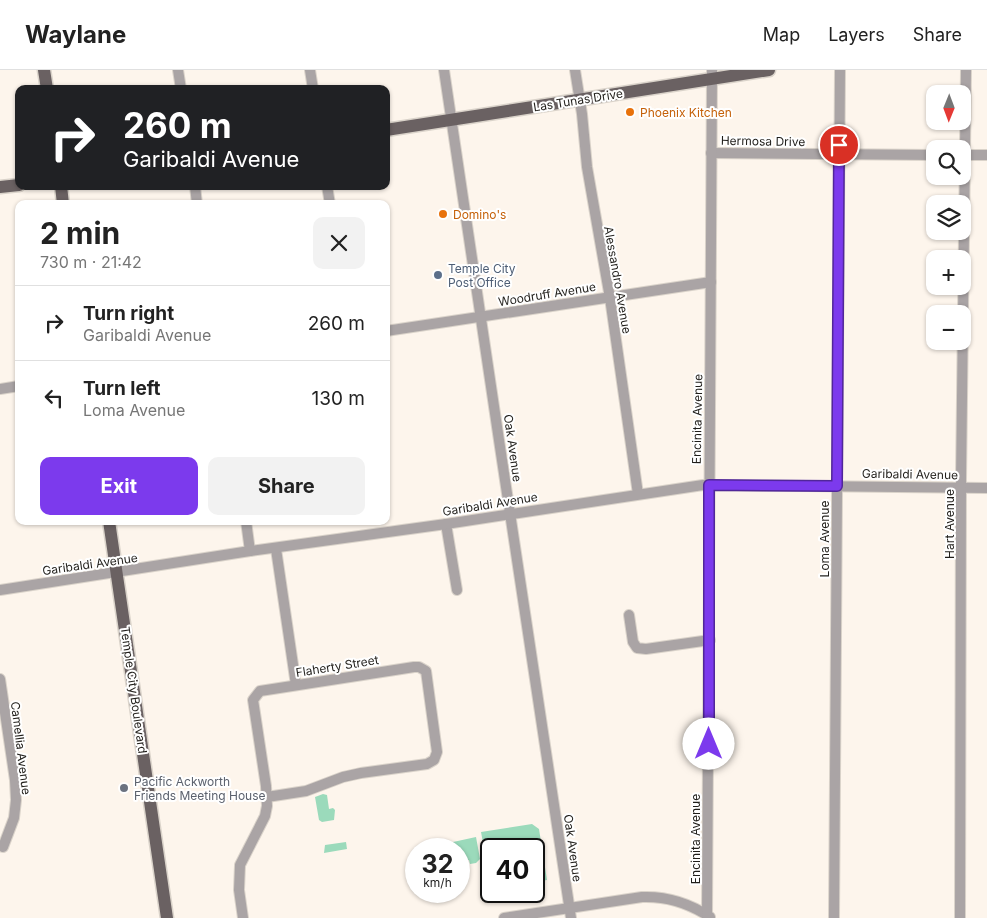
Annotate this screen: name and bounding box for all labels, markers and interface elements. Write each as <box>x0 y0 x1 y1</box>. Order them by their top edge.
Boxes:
text: Waylane <box>25 20 126 49</box>
text: Map <box>763 24 800 45</box>
text: Layers <box>828 24 885 45</box>
text: Share <box>913 24 962 45</box>
north arrow <box>926 85 971 130</box>
map controls <box>926 85 971 350</box>
street label: Las Tunas Drive <box>532 86 624 114</box>
text: 260 m <box>123 104 232 146</box>
icon: right <box>40 105 105 170</box>
place label: Phoenix Kitchen <box>640 105 732 120</box>
marker: Phoenix Kitchen <box>624 106 636 118</box>
pin <box>818 124 860 166</box>
icon: arrive <box>825 131 853 159</box>
street label: Hermosa Drive <box>721 133 805 149</box>
button: search <box>926 140 971 185</box>
text: Garibaldi Avenue <box>123 146 299 172</box>
button: layers <box>926 195 971 240</box>
place label: Domino's <box>453 207 506 222</box>
marker: Domino's <box>437 208 449 220</box>
text: 2 min <box>40 215 120 251</box>
button: close <box>313 217 365 269</box>
street label: Alessandro Avenue <box>601 225 635 335</box>
button: + <box>926 250 971 295</box>
text: 730 m · 21:42 <box>40 252 142 272</box>
place label: Temple City Post Office <box>448 261 516 290</box>
marker: Temple City Post Office <box>432 269 444 281</box>
street label: Woodruff Avenue <box>497 279 597 309</box>
text: Turn right <box>83 302 174 325</box>
button: − <box>926 305 971 350</box>
icon: right <box>40 309 68 337</box>
text: 260 m <box>308 312 365 335</box>
text: Garibaldi Avenue <box>83 325 211 345</box>
street label: Encinita Avenue <box>689 374 705 464</box>
text: Turn left <box>83 377 161 400</box>
icon: left <box>40 384 68 412</box>
text: 130 m <box>312 387 365 410</box>
text: Loma Avenue <box>83 400 185 420</box>
street label: Oak Avenue <box>501 413 525 483</box>
button: Exit <box>40 457 198 515</box>
button: Share <box>208 457 365 515</box>
street label: Garibaldi Avenue <box>862 466 958 482</box>
street label: Garibaldi Avenue <box>441 489 539 519</box>
street label: Hart Avenue <box>942 489 957 559</box>
street label: Loma Avenue <box>817 501 832 577</box>
street label: Garibaldi Avenue <box>41 550 139 578</box>
street label: Temple City Boulevard <box>118 626 150 754</box>
street label: Flaherty Street <box>295 652 380 680</box>
street label: Camellia Avenue <box>8 700 34 796</box>
position arrow <box>682 717 734 769</box>
place label: Pacific Ackworth Friends Meeting House <box>134 774 266 803</box>
marker: Pacific Ackworth Friends Meeting House <box>118 782 130 794</box>
street label: Encinita Avenue <box>688 794 703 884</box>
street label: Oak Avenue <box>561 813 585 883</box>
speed limit sign: 40 <box>480 838 545 903</box>
text: 32 <box>422 849 453 879</box>
text: km/h <box>423 875 452 890</box>

